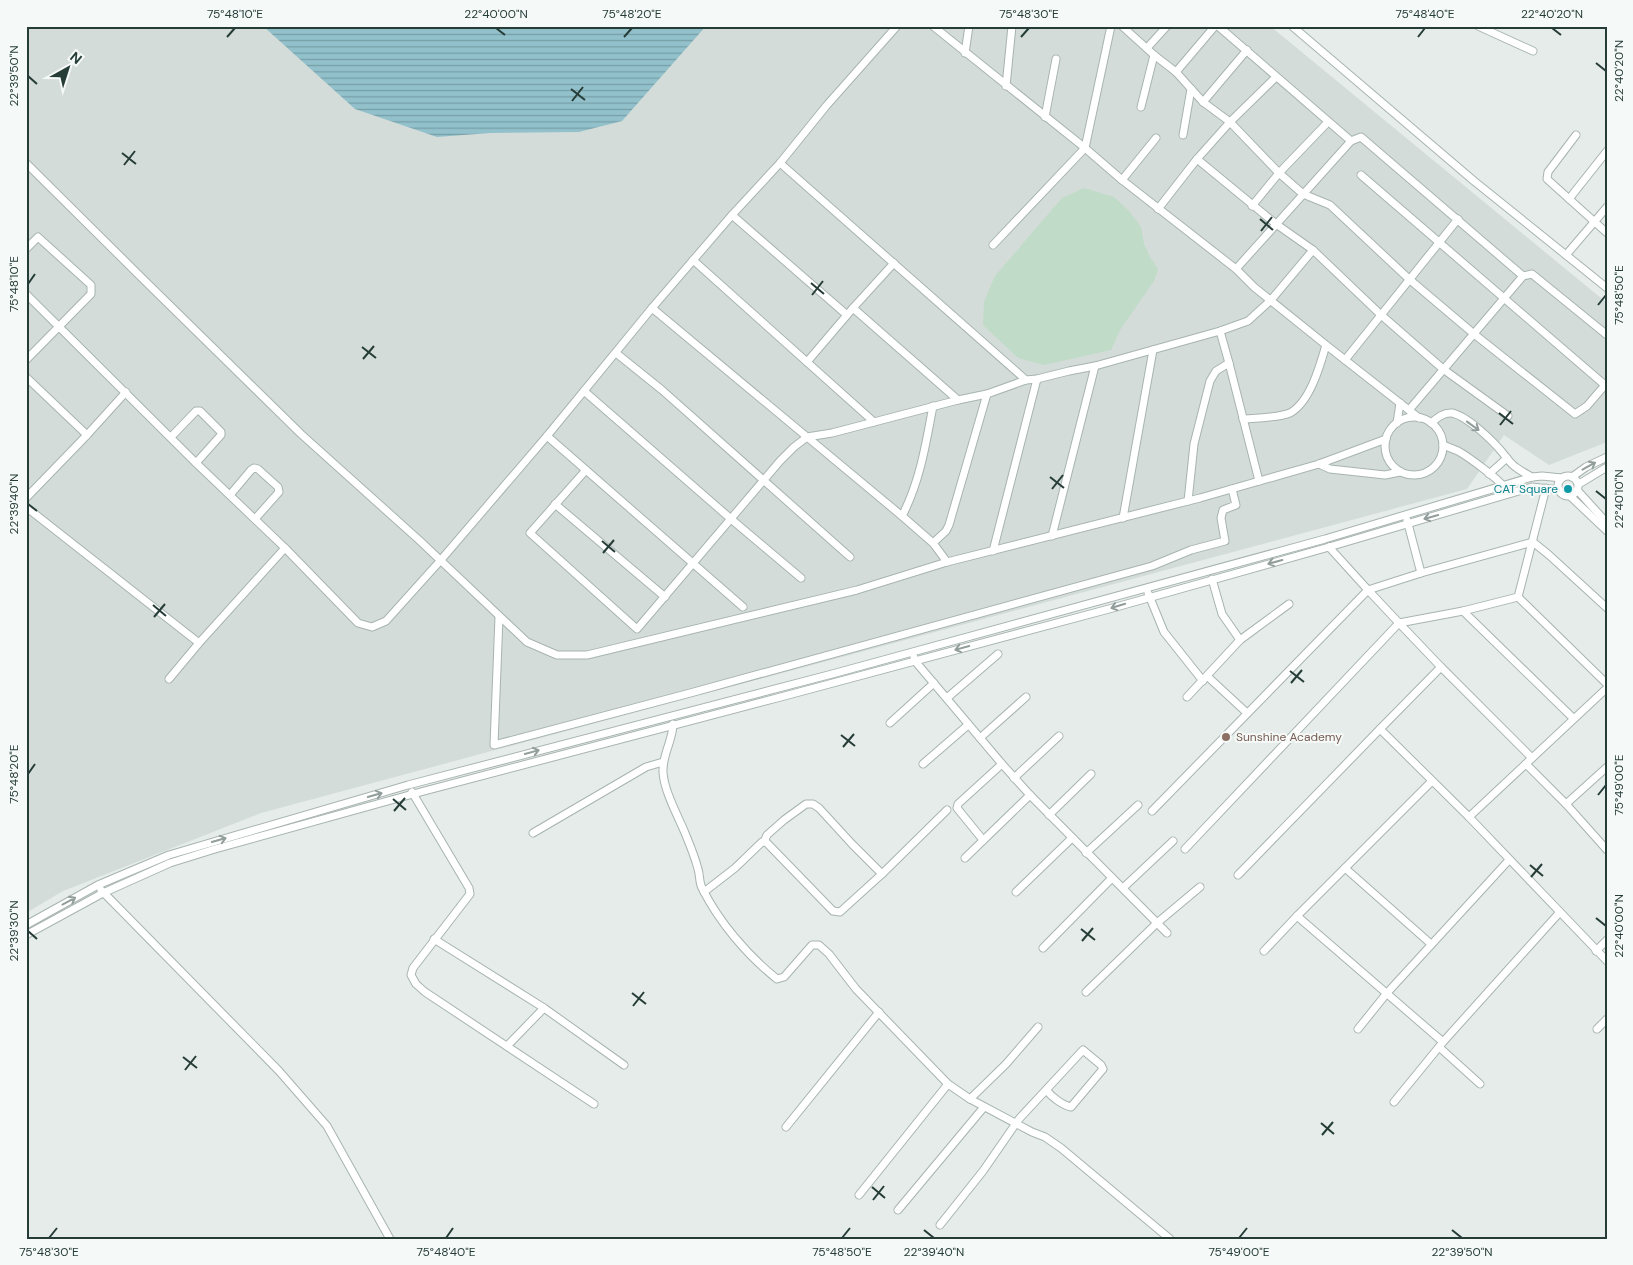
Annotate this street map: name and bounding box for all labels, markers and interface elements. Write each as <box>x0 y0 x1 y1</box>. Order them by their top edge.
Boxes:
text: 75°48'10"E <box>207 6 263 22</box>
text: 22°40'00"N <box>464 6 528 22</box>
text: 75°48'20"E <box>602 6 662 22</box>
text: 75°48'30"E <box>999 6 1059 22</box>
text: 75°48'40"E <box>1395 6 1455 22</box>
text: 22°40'20"N <box>1521 6 1583 22</box>
text: 22°40'20"N <box>1611 40 1627 102</box>
north arrow <box>42 42 92 92</box>
text: 22°39'50"N <box>6 45 22 107</box>
text: N <box>67 48 86 68</box>
text: 75°48'10"E <box>6 256 22 312</box>
text: 75°48'50"E <box>1611 265 1627 325</box>
one-way arrow <box>1466 421 1480 431</box>
one-way arrow <box>1581 461 1596 470</box>
text: 22°40'10"N <box>1611 469 1627 529</box>
text: 22°39'40"N <box>6 474 22 534</box>
place label: CAT Square <box>1494 481 1558 497</box>
marker: CAT Square <box>1562 483 1574 495</box>
one-way arrow <box>1423 512 1439 522</box>
one-way arrow <box>1267 557 1283 567</box>
one-way arrow <box>1111 601 1127 611</box>
one-way arrow <box>954 644 970 654</box>
place label: Sunshine Academy <box>1236 729 1342 745</box>
marker: Sunshine Academy <box>1220 731 1232 743</box>
text: 75°48'20"E <box>6 744 22 804</box>
one-way arrow <box>524 747 540 757</box>
text: 75°49'00"E <box>1611 754 1627 815</box>
one-way arrow <box>367 789 383 799</box>
one-way arrow <box>211 835 227 844</box>
text: 22°40'00"N <box>1611 894 1627 958</box>
one-way arrow <box>61 896 76 905</box>
text: 22°39'30"N <box>6 900 22 962</box>
text: 75°48'30"E <box>19 1244 79 1260</box>
text: 75°48'40"E <box>416 1244 476 1260</box>
text: 75°48'50"E <box>812 1244 872 1260</box>
text: 22°39'40"N <box>904 1244 964 1260</box>
text: 75°49'00"E <box>1209 1244 1270 1260</box>
text: 22°39'50"N <box>1431 1244 1493 1260</box>

